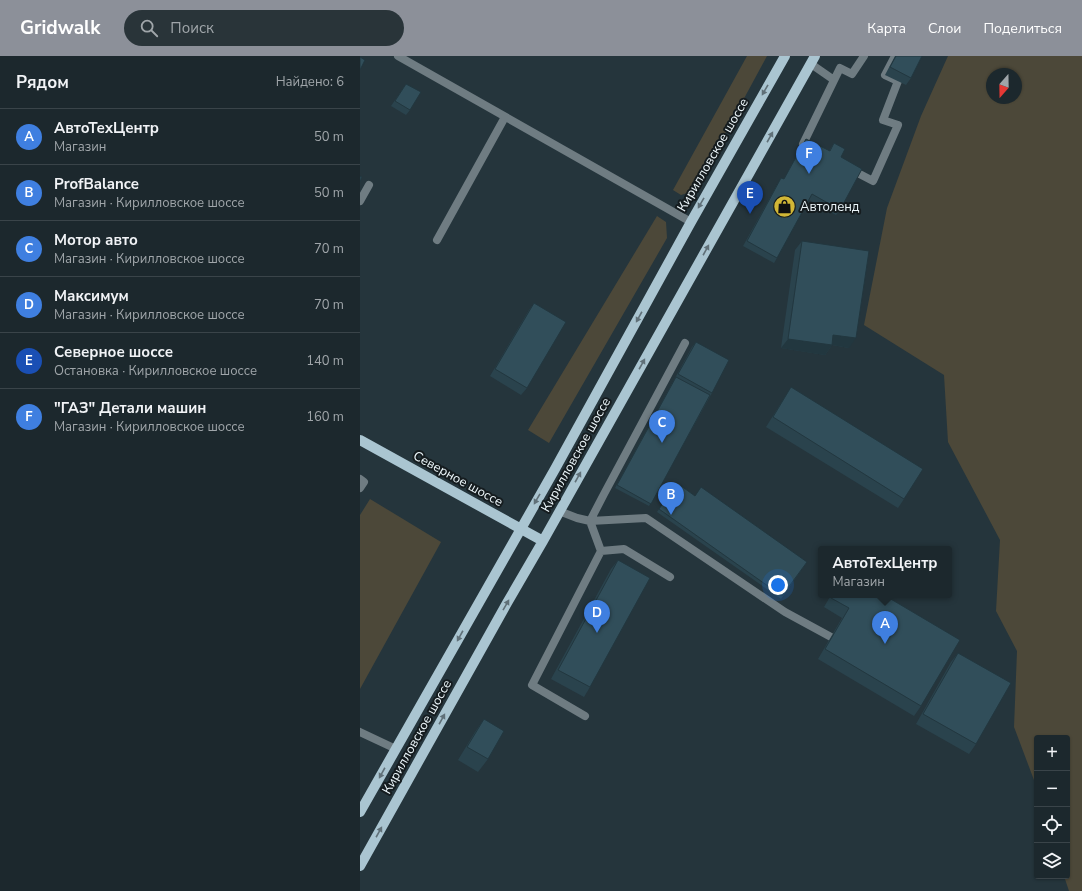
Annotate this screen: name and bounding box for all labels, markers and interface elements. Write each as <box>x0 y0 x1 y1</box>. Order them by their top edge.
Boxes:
search box <box>124 10 404 46</box>
text: Gridwalk <box>20 15 100 41</box>
icon: search <box>138 17 160 39</box>
text: Поиск <box>170 18 214 38</box>
text: Карта <box>867 19 906 38</box>
text: Слои <box>928 19 962 38</box>
text: Поделиться <box>984 19 1062 38</box>
north arrow <box>986 68 1022 104</box>
text: Рядом <box>16 71 69 94</box>
text: Найдено: 6 <box>276 73 344 91</box>
one-way arrow <box>762 84 769 96</box>
street label: Кирилловское шоссе <box>673 95 753 215</box>
text: АвтоТехЦентр <box>54 118 159 138</box>
text: A <box>24 128 34 146</box>
text: 50 m <box>314 128 344 146</box>
one-way arrow <box>766 131 773 143</box>
text: Магазин <box>54 138 106 156</box>
pin: F <box>796 141 822 174</box>
text: ProfBalance <box>54 174 139 194</box>
pin: E <box>737 181 763 214</box>
text: B <box>25 184 33 202</box>
text: 50 m <box>314 184 344 202</box>
text: Магазин · Кирилловское шоссе <box>54 194 245 212</box>
shop icon: Автоленд <box>771 194 797 220</box>
one-way arrow <box>698 197 705 209</box>
place label: Автоленд <box>800 198 860 216</box>
text: Мотор авто <box>54 230 138 250</box>
text: C <box>25 240 33 258</box>
text: 70 m <box>314 240 344 258</box>
one-way arrow <box>702 245 709 256</box>
text: Магазин · Кирилловское шоссе <box>54 250 245 268</box>
text: Максимум <box>54 286 129 306</box>
text: D <box>24 296 34 314</box>
text: 70 m <box>314 296 344 314</box>
text: Магазин · Кирилловское шоссе <box>54 306 245 324</box>
one-way arrow <box>635 311 642 323</box>
text: Северное шоссе <box>54 342 173 362</box>
text: E <box>25 352 33 370</box>
text: 140 m <box>306 352 344 370</box>
one-way arrow <box>638 358 645 370</box>
text: Остановка · Кирилловское шоссе <box>54 362 257 380</box>
street label: Кирилловское шоссе <box>537 394 615 516</box>
text: "ГАЗ" Детали машин <box>54 398 206 418</box>
text: F <box>25 408 33 426</box>
text: 160 m <box>306 408 344 426</box>
pin: C <box>649 410 675 443</box>
text: Магазин · Кирилловское шоссе <box>54 418 245 436</box>
street label: Северное шоссе <box>410 447 506 511</box>
one-way arrow <box>575 471 581 483</box>
pin: B <box>658 482 684 515</box>
one-way arrow <box>534 493 541 505</box>
popup <box>818 546 952 598</box>
text: АвтоТехЦентр <box>832 553 938 573</box>
text: Магазин <box>832 573 885 591</box>
your location <box>768 575 788 595</box>
one-way arrow <box>502 599 509 611</box>
pin: D <box>584 600 610 633</box>
pin: A <box>872 611 898 644</box>
one-way arrow <box>456 630 463 641</box>
street label: Кирилловское шоссе <box>378 676 456 798</box>
one-way arrow <box>439 713 446 725</box>
map controls <box>1034 735 1070 879</box>
button: + <box>1034 735 1070 771</box>
one-way arrow <box>379 767 385 779</box>
button: − <box>1034 771 1070 807</box>
button: locate <box>1034 807 1070 843</box>
one-way arrow <box>376 826 382 838</box>
button: layers <box>1034 843 1070 879</box>

